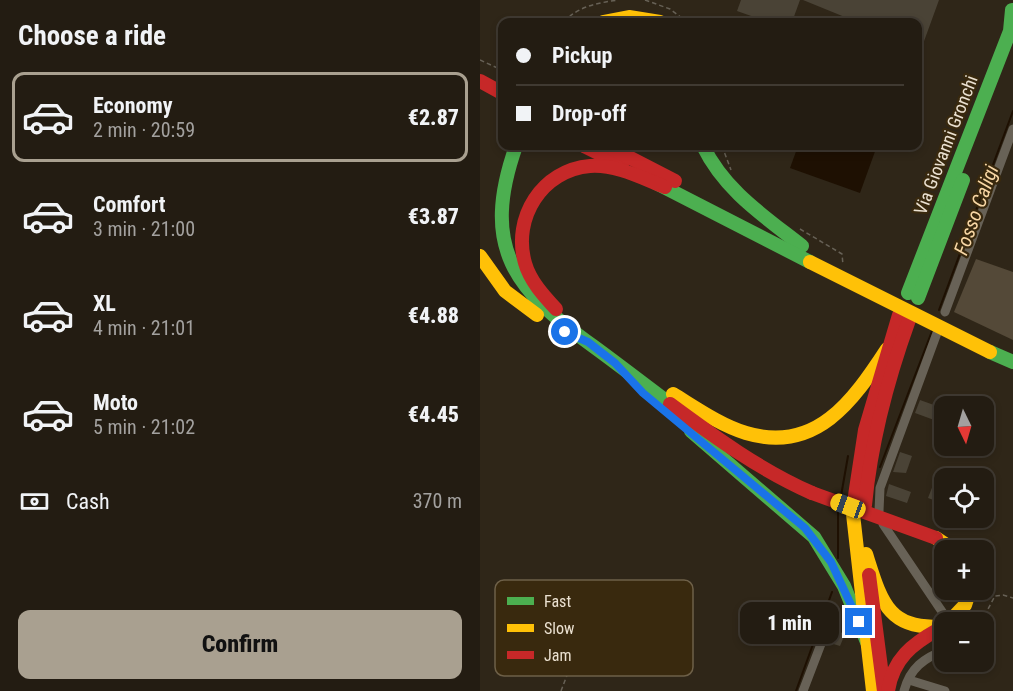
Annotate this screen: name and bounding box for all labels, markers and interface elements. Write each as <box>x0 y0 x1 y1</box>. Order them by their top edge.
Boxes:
text: Choose a ride <box>18 20 166 52</box>
text: Pickup <box>552 43 612 68</box>
street label: Via Giovanni Gronchi <box>909 72 982 217</box>
icon: car <box>21 90 75 144</box>
text: Economy <box>93 93 173 118</box>
text: Drop-off <box>552 101 626 126</box>
text: €2.87 <box>408 105 459 130</box>
text: 2 min · 20:59 <box>93 118 195 142</box>
water label: Fosso Caligi <box>949 161 1004 258</box>
icon: car <box>21 189 75 243</box>
text: Comfort <box>93 192 166 217</box>
text: €3.87 <box>408 204 459 229</box>
text: 3 min · 21:00 <box>93 217 195 241</box>
icon: car <box>21 288 75 342</box>
text: XL <box>93 291 116 316</box>
text: €4.88 <box>408 303 459 328</box>
text: 4 min · 21:01 <box>93 316 195 340</box>
route start <box>551 318 578 345</box>
icon: car <box>21 387 75 441</box>
text: Moto <box>93 390 138 415</box>
north arrow <box>934 396 994 456</box>
map controls <box>934 396 994 672</box>
text: €4.45 <box>408 402 459 427</box>
text: 5 min · 21:02 <box>93 415 195 439</box>
button: locate <box>934 468 994 528</box>
icon: cash <box>18 485 51 518</box>
text: Cash <box>66 489 110 514</box>
text: 370 m <box>413 489 462 513</box>
car <box>828 491 868 521</box>
button: + <box>934 540 994 600</box>
legend <box>495 580 693 676</box>
text: Fast <box>544 592 571 611</box>
callout: 1 min <box>739 601 838 643</box>
route end <box>845 608 872 635</box>
button: Confirm <box>18 610 462 679</box>
text: 1 min <box>767 611 812 635</box>
button: − <box>934 612 994 672</box>
text: Slow <box>544 619 574 638</box>
text: Jam <box>544 646 571 665</box>

